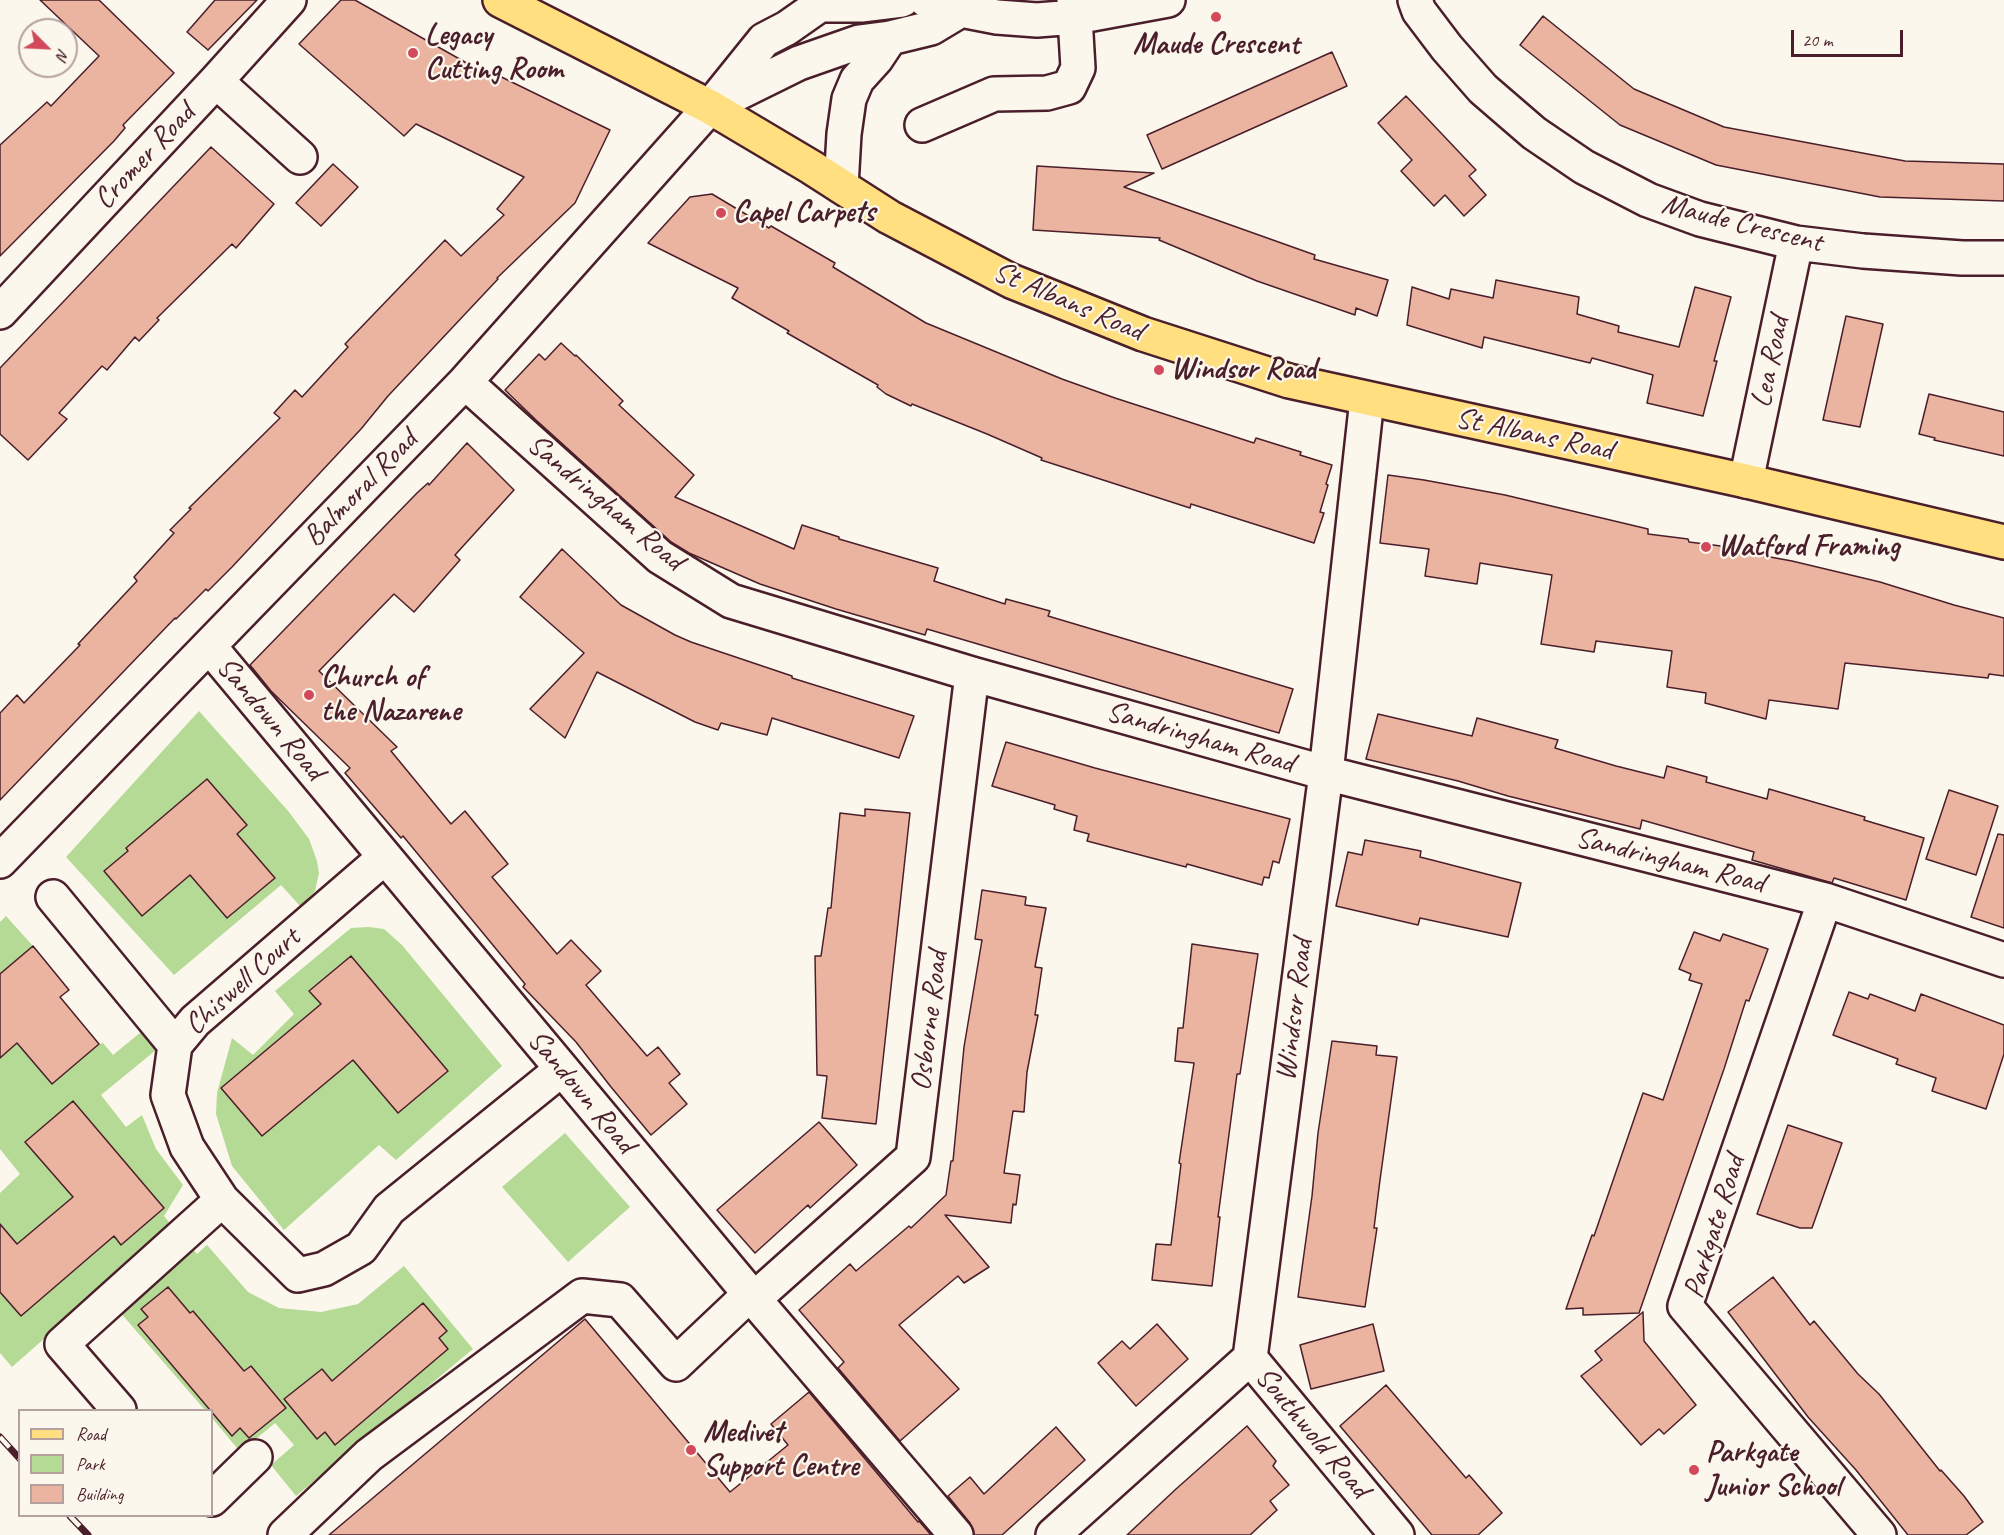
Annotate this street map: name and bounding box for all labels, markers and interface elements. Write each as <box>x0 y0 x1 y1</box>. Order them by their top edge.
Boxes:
marker: Maude Crescent <box>1209 10 1223 24</box>
north arrow <box>18 18 78 78</box>
place label: Legacy Cutting Room <box>425 18 563 88</box>
scale bar <box>1794 18 1906 56</box>
place label: Maude Crescent <box>1133 27 1299 63</box>
text: 20 m <box>1802 29 1833 51</box>
text: N <box>51 46 74 63</box>
marker: Legacy Cutting Room <box>406 46 420 60</box>
street label: Cromer Road <box>87 96 203 218</box>
street label: Maude Crescent <box>1658 187 1826 261</box>
place label: Capel Carpets <box>733 195 875 231</box>
marker: Capel Carpets <box>714 206 728 220</box>
street label: St Albans Road <box>987 254 1149 350</box>
street label: Lea Road <box>1744 313 1798 411</box>
place label: Windsor Road <box>1171 352 1316 388</box>
marker: Windsor Road <box>1152 363 1166 377</box>
street label: St Albans Road <box>1452 401 1616 469</box>
street label: Balmoral Road <box>297 423 425 555</box>
street label: Sandringham Road <box>519 427 691 579</box>
place label: Watford Framing <box>1718 529 1900 565</box>
marker: Watford Framing <box>1699 540 1713 554</box>
street label: Sandown Road <box>208 650 332 788</box>
place label: Church of the Nazarene <box>321 660 460 730</box>
marker: Church of the Nazarene <box>302 688 316 702</box>
street label: Sandringham Road <box>1102 694 1298 782</box>
street label: Sandringham Road <box>1572 820 1768 902</box>
street label: Chiswell Court <box>178 921 308 1043</box>
street label: Windsor Road <box>1268 937 1322 1083</box>
street label: Osborne Road <box>904 949 956 1093</box>
street label: Sandown Road <box>519 1023 643 1161</box>
street label: Parkgate Road <box>1676 1151 1754 1303</box>
street label: Southwold Road <box>1247 1360 1377 1506</box>
legend <box>18 1409 213 1517</box>
place label: Medivet Support Centre <box>703 1415 859 1486</box>
text: Road <box>76 1423 106 1445</box>
place label: Parkgate Junior School <box>1706 1435 1841 1506</box>
marker: Medivet Support Centre <box>684 1443 698 1457</box>
text: Park <box>76 1453 105 1475</box>
marker: Parkgate Junior School <box>1687 1463 1701 1477</box>
text: Building <box>76 1483 123 1505</box>

